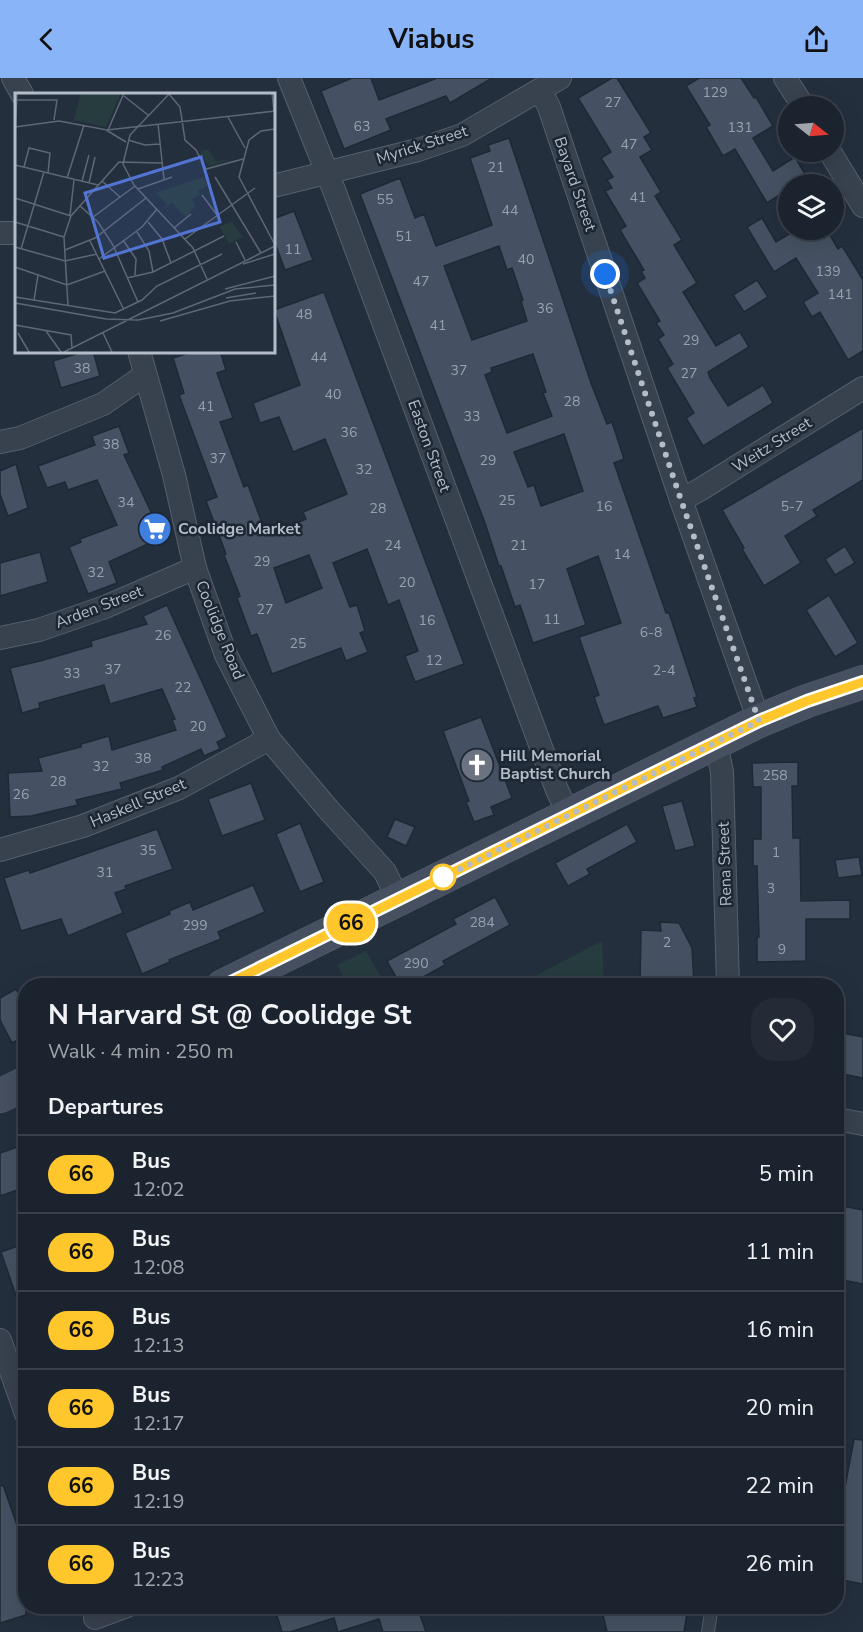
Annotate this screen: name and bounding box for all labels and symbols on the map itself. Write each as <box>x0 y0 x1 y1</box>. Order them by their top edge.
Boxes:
house number: 129 <box>702 83 728 102</box>
inset map <box>15 93 274 352</box>
house number: 27 <box>605 93 621 112</box>
north arrow <box>778 96 844 162</box>
house number: 63 <box>354 117 370 136</box>
house number: 131 <box>727 118 753 137</box>
street label: Myrick Street <box>374 120 471 170</box>
street label: Bayard Street <box>549 134 602 235</box>
house number: 47 <box>621 135 637 154</box>
house number: 21 <box>488 158 504 177</box>
house number: 41 <box>630 188 646 207</box>
house number: 55 <box>377 190 393 209</box>
house number: 44 <box>502 201 518 220</box>
house number: 51 <box>396 227 412 246</box>
house number: 11 <box>285 240 301 259</box>
house number: 40 <box>518 250 534 269</box>
your location <box>590 259 620 289</box>
house number: 139 <box>815 262 841 281</box>
house number: 47 <box>413 272 429 291</box>
house number: 141 <box>827 285 853 304</box>
house number: 36 <box>537 299 553 318</box>
house number: 48 <box>296 305 312 324</box>
house number: 41 <box>430 316 446 335</box>
house number: 29 <box>683 331 699 350</box>
house number: 44 <box>311 348 327 367</box>
house number: 38 <box>74 359 90 378</box>
house number: 37 <box>451 361 467 380</box>
house number: 27 <box>681 364 697 383</box>
house number: 40 <box>325 385 341 404</box>
house number: 28 <box>564 392 580 411</box>
house number: 41 <box>198 397 214 416</box>
street label: Easton Street <box>402 397 456 496</box>
house number: 33 <box>464 407 480 426</box>
street label: Weitz Street <box>728 412 816 478</box>
house number: 36 <box>341 423 357 442</box>
house number: 38 <box>103 435 119 454</box>
house number: 37 <box>210 449 226 468</box>
house number: 29 <box>480 451 496 470</box>
house number: 32 <box>356 460 372 479</box>
house number: 25 <box>499 491 515 510</box>
house number: 34 <box>118 493 134 512</box>
house number: 16 <box>596 497 612 516</box>
house number: 5-7 <box>781 497 803 516</box>
house number: 28 <box>370 499 386 518</box>
supermarket icon: Coolidge Market <box>137 511 173 547</box>
place label: Coolidge Market <box>178 518 301 540</box>
house number: 24 <box>385 536 401 555</box>
house number: 21 <box>511 536 527 555</box>
house number: 14 <box>614 545 630 564</box>
house number: 29 <box>254 552 270 571</box>
house number: 32 <box>88 563 104 582</box>
house number: 20 <box>399 573 415 592</box>
house number: 17 <box>529 575 545 594</box>
street label: Coolidge Road <box>190 577 250 683</box>
street label: Arden Street <box>52 580 146 634</box>
house number: 27 <box>257 600 273 619</box>
house number: 11 <box>544 610 560 629</box>
house number: 16 <box>419 611 435 630</box>
house number: 6-8 <box>640 623 662 642</box>
house number: 26 <box>155 626 171 645</box>
house number: 25 <box>290 634 306 653</box>
house number: 12 <box>426 651 442 670</box>
house number: 37 <box>105 660 121 679</box>
house number: 2-4 <box>653 661 675 680</box>
house number: 33 <box>64 664 80 683</box>
house number: 22 <box>175 678 191 697</box>
house number: 20 <box>190 717 206 736</box>
place label: Hill Memorial Baptist Church <box>500 745 610 785</box>
church icon: Hill Memorial Baptist Church <box>459 747 495 783</box>
house number: 38 <box>135 749 151 768</box>
house number: 32 <box>93 757 109 776</box>
house number: 258 <box>762 766 788 785</box>
house number: 28 <box>50 772 66 791</box>
street label: Haskell Street <box>87 773 190 833</box>
house number: 26 <box>13 785 29 804</box>
street label: Rena Street <box>713 821 737 907</box>
house number: 35 <box>140 841 156 860</box>
house number: 1 <box>772 843 780 862</box>
house number: 31 <box>97 863 113 882</box>
unlabelled marker <box>430 864 456 890</box>
house number: 3 <box>767 879 775 898</box>
line badge: 66 <box>324 904 378 942</box>
house number: 284 <box>469 913 495 932</box>
house number: 299 <box>182 916 208 935</box>
house number: 2 <box>663 933 671 952</box>
house number: 9 <box>778 940 786 959</box>
house number: 290 <box>403 954 429 973</box>

